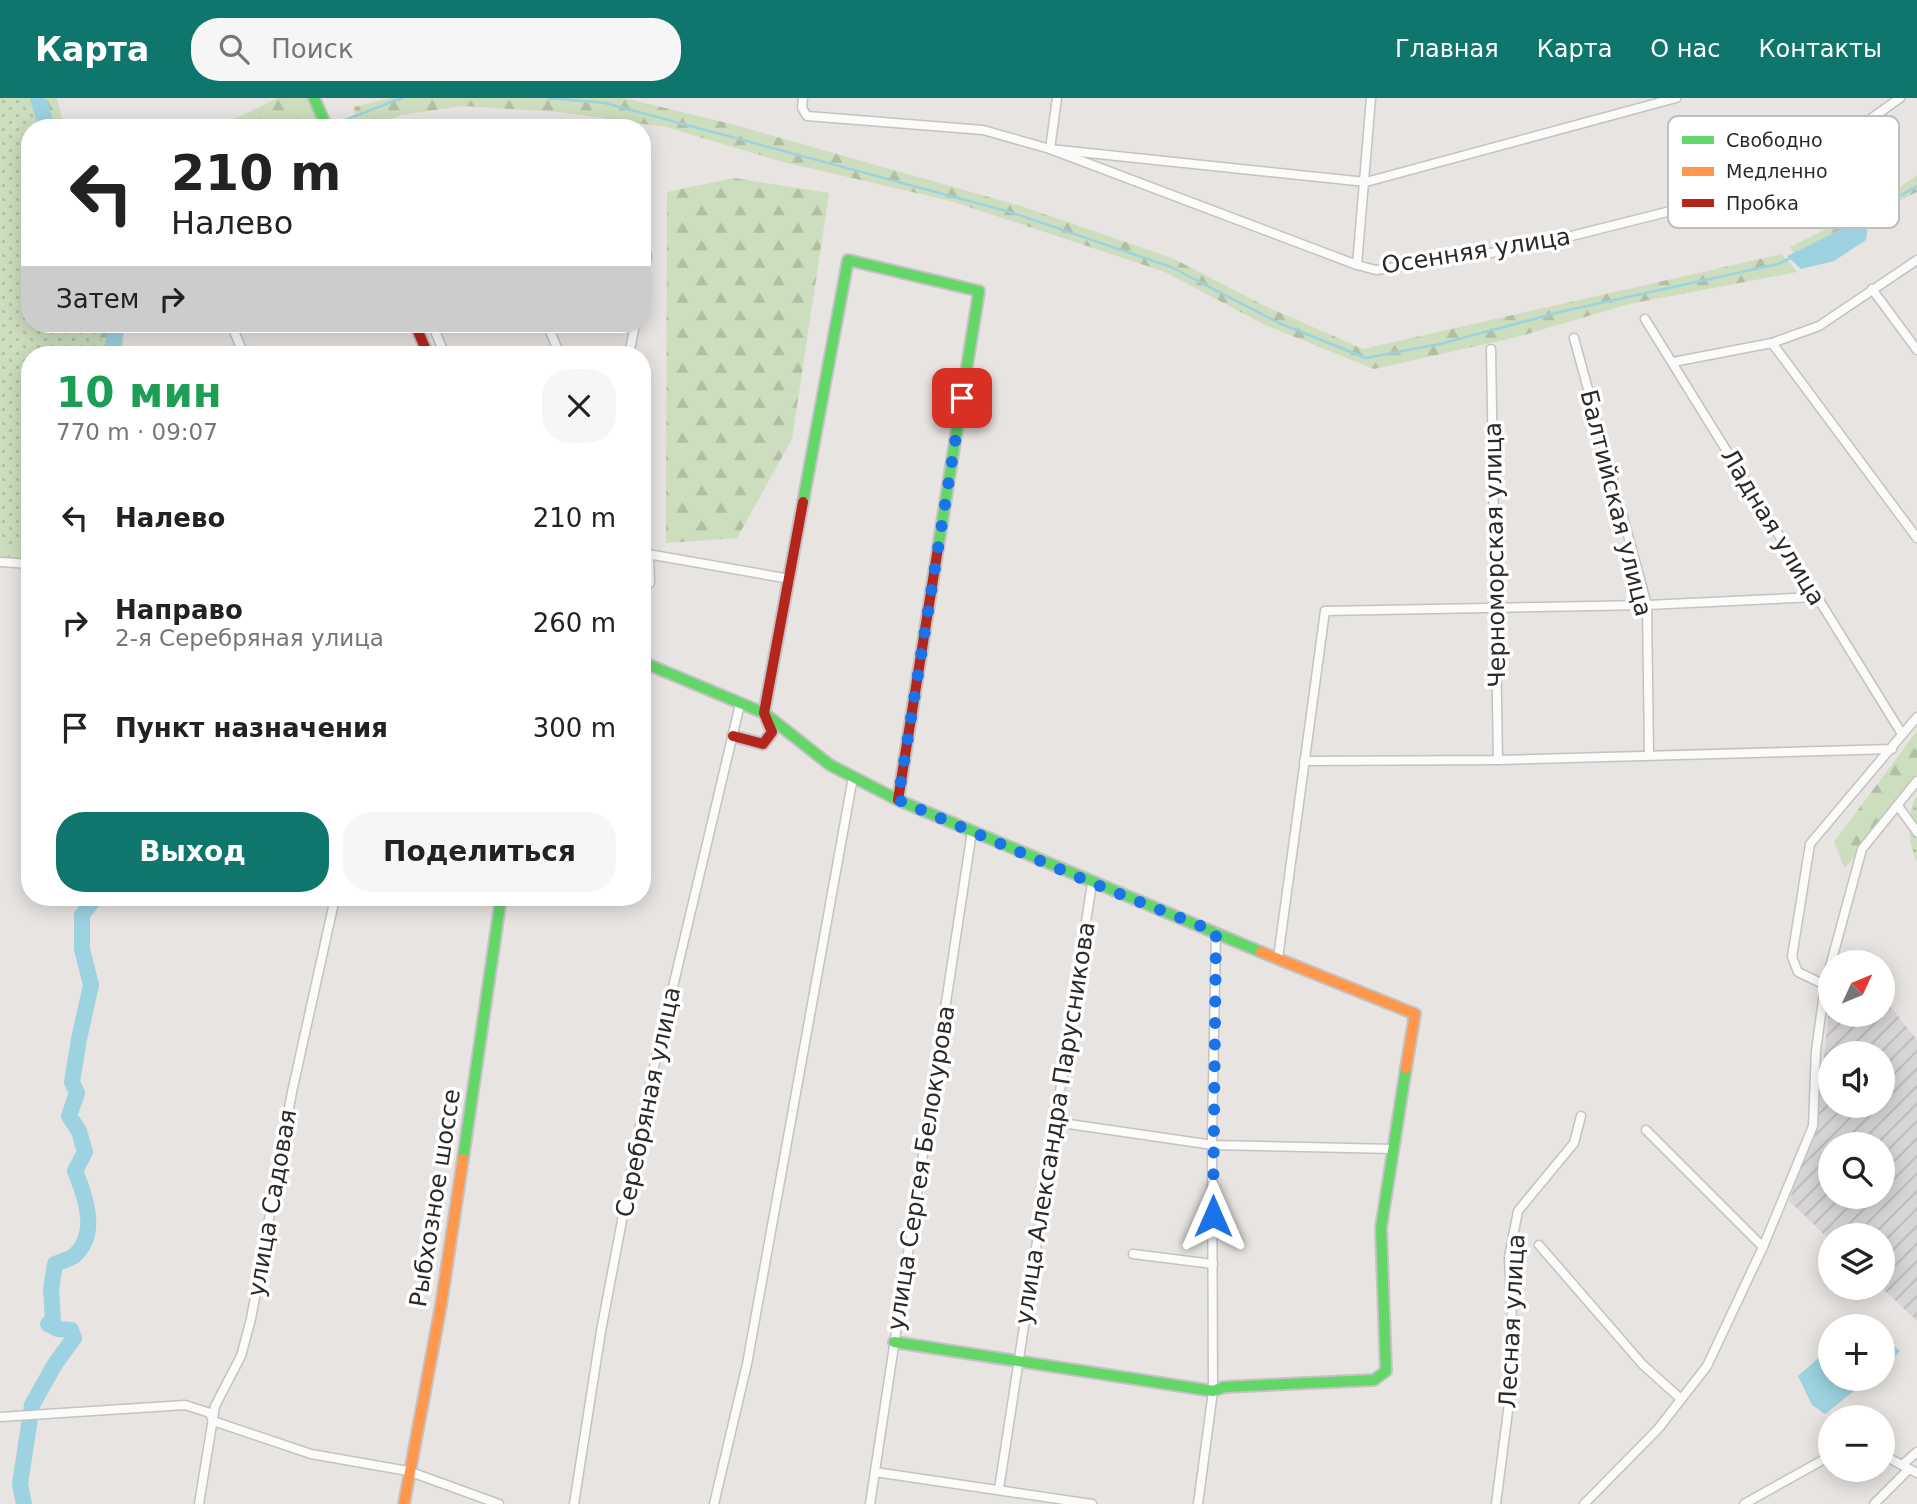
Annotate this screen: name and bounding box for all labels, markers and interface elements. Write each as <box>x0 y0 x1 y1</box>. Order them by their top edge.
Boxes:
search box <box>191 18 681 81</box>
text: Карта <box>35 30 149 69</box>
icon: search <box>215 30 253 68</box>
text: Поиск <box>271 34 354 64</box>
text: Главная <box>1395 35 1499 63</box>
text: Карта <box>1537 35 1612 63</box>
text: О нас <box>1650 35 1720 63</box>
text: Контакты <box>1758 35 1882 63</box>
legend <box>1668 116 1899 228</box>
text: Свободно <box>1726 129 1823 151</box>
text: 210 m <box>171 145 341 202</box>
icon: left <box>56 147 147 238</box>
text: Медленно <box>1726 160 1828 182</box>
text: Пробка <box>1726 192 1799 214</box>
text: Налево <box>171 204 293 242</box>
street label: Осенняя улица <box>1380 222 1572 280</box>
icon: right <box>153 280 191 318</box>
text: Затем <box>56 284 139 314</box>
text: 10 мин <box>56 368 222 417</box>
pin <box>932 368 992 428</box>
button: close <box>542 369 616 443</box>
icon: arrive <box>943 379 981 417</box>
street label: Балтийская улица <box>1574 387 1658 619</box>
text: 770 m · 09:07 <box>56 419 218 445</box>
street label: Черноморская улица <box>1479 422 1511 688</box>
street label: Ладная улица <box>1715 444 1831 610</box>
icon: left <box>56 499 94 537</box>
text: Налево <box>115 503 225 533</box>
text: 210 m <box>533 503 616 533</box>
text: Направо <box>115 595 243 625</box>
icon: right <box>56 604 94 642</box>
text: 260 m <box>533 608 616 638</box>
text: 2-я Серебряная улица <box>115 625 384 651</box>
icon: arrive <box>56 709 94 747</box>
text: Пункт назначения <box>115 713 388 743</box>
text: 300 m <box>533 713 616 743</box>
button: Выход <box>56 812 329 892</box>
button: Поделиться <box>343 812 616 892</box>
street label: улица Александра Парусникова <box>1009 920 1101 1326</box>
north arrow <box>1818 950 1895 1027</box>
map controls <box>1818 950 1895 1482</box>
street label: Серебряная улица <box>610 984 686 1220</box>
street label: улица Сергея Белокурова <box>881 1003 961 1333</box>
button: sound <box>1818 1041 1895 1118</box>
street label: Рыбхозное шоссе <box>404 1087 466 1309</box>
street label: улица Садовая <box>242 1107 302 1299</box>
button: search <box>1818 1132 1895 1209</box>
position arrow <box>1176 1179 1250 1253</box>
button: layers <box>1818 1223 1895 1300</box>
street label: Лесная улица <box>1493 1233 1531 1409</box>
button: + <box>1818 1314 1895 1391</box>
button: − <box>1818 1405 1895 1482</box>

